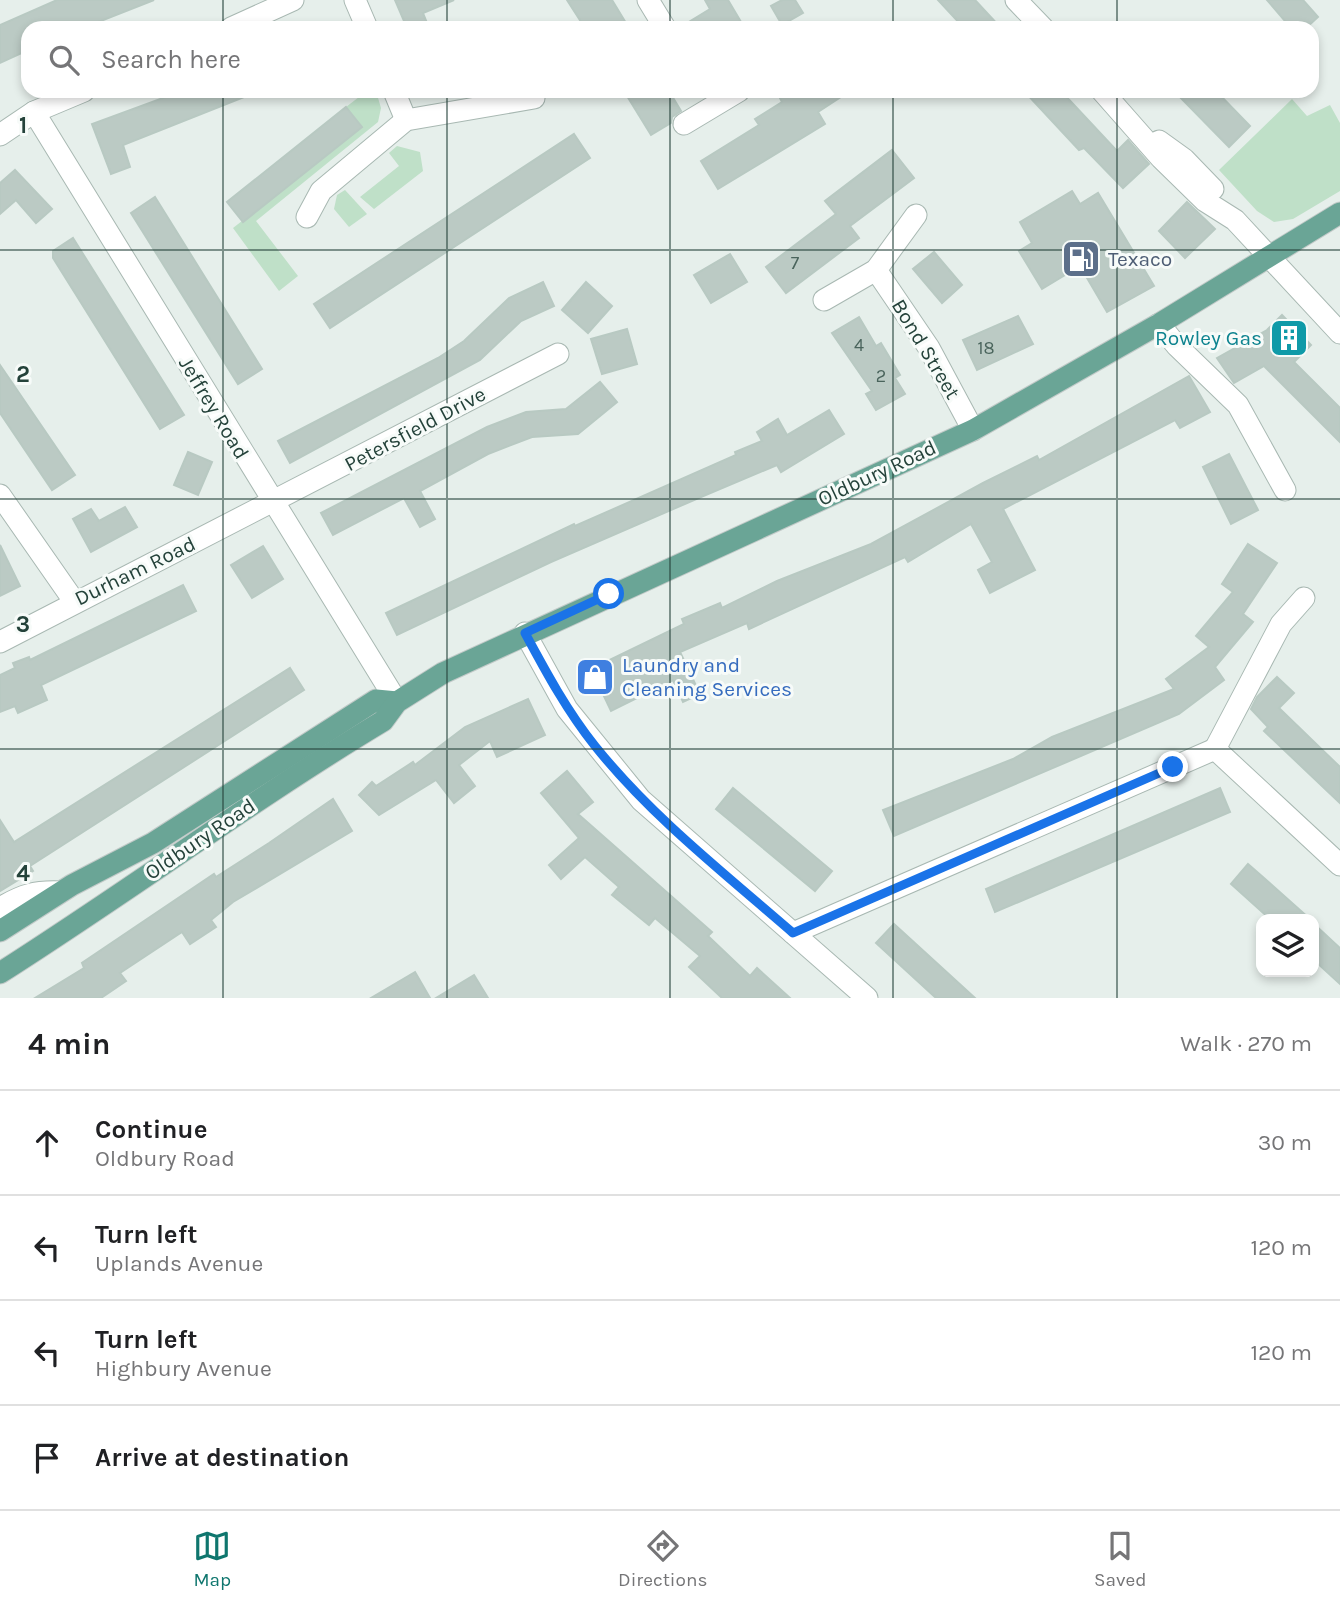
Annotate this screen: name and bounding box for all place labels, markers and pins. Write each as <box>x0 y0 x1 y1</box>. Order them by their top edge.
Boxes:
fuel station icon: Texaco <box>1060 238 1102 280</box>
place label: Texaco <box>1108 247 1172 271</box>
building icon: Rowley Gas <box>1268 317 1310 359</box>
place label: Rowley Gas <box>1155 326 1262 350</box>
place label: Laundry and Cleaning Services <box>622 653 792 701</box>
shop icon: Laundry and Cleaning Services <box>574 656 616 698</box>

